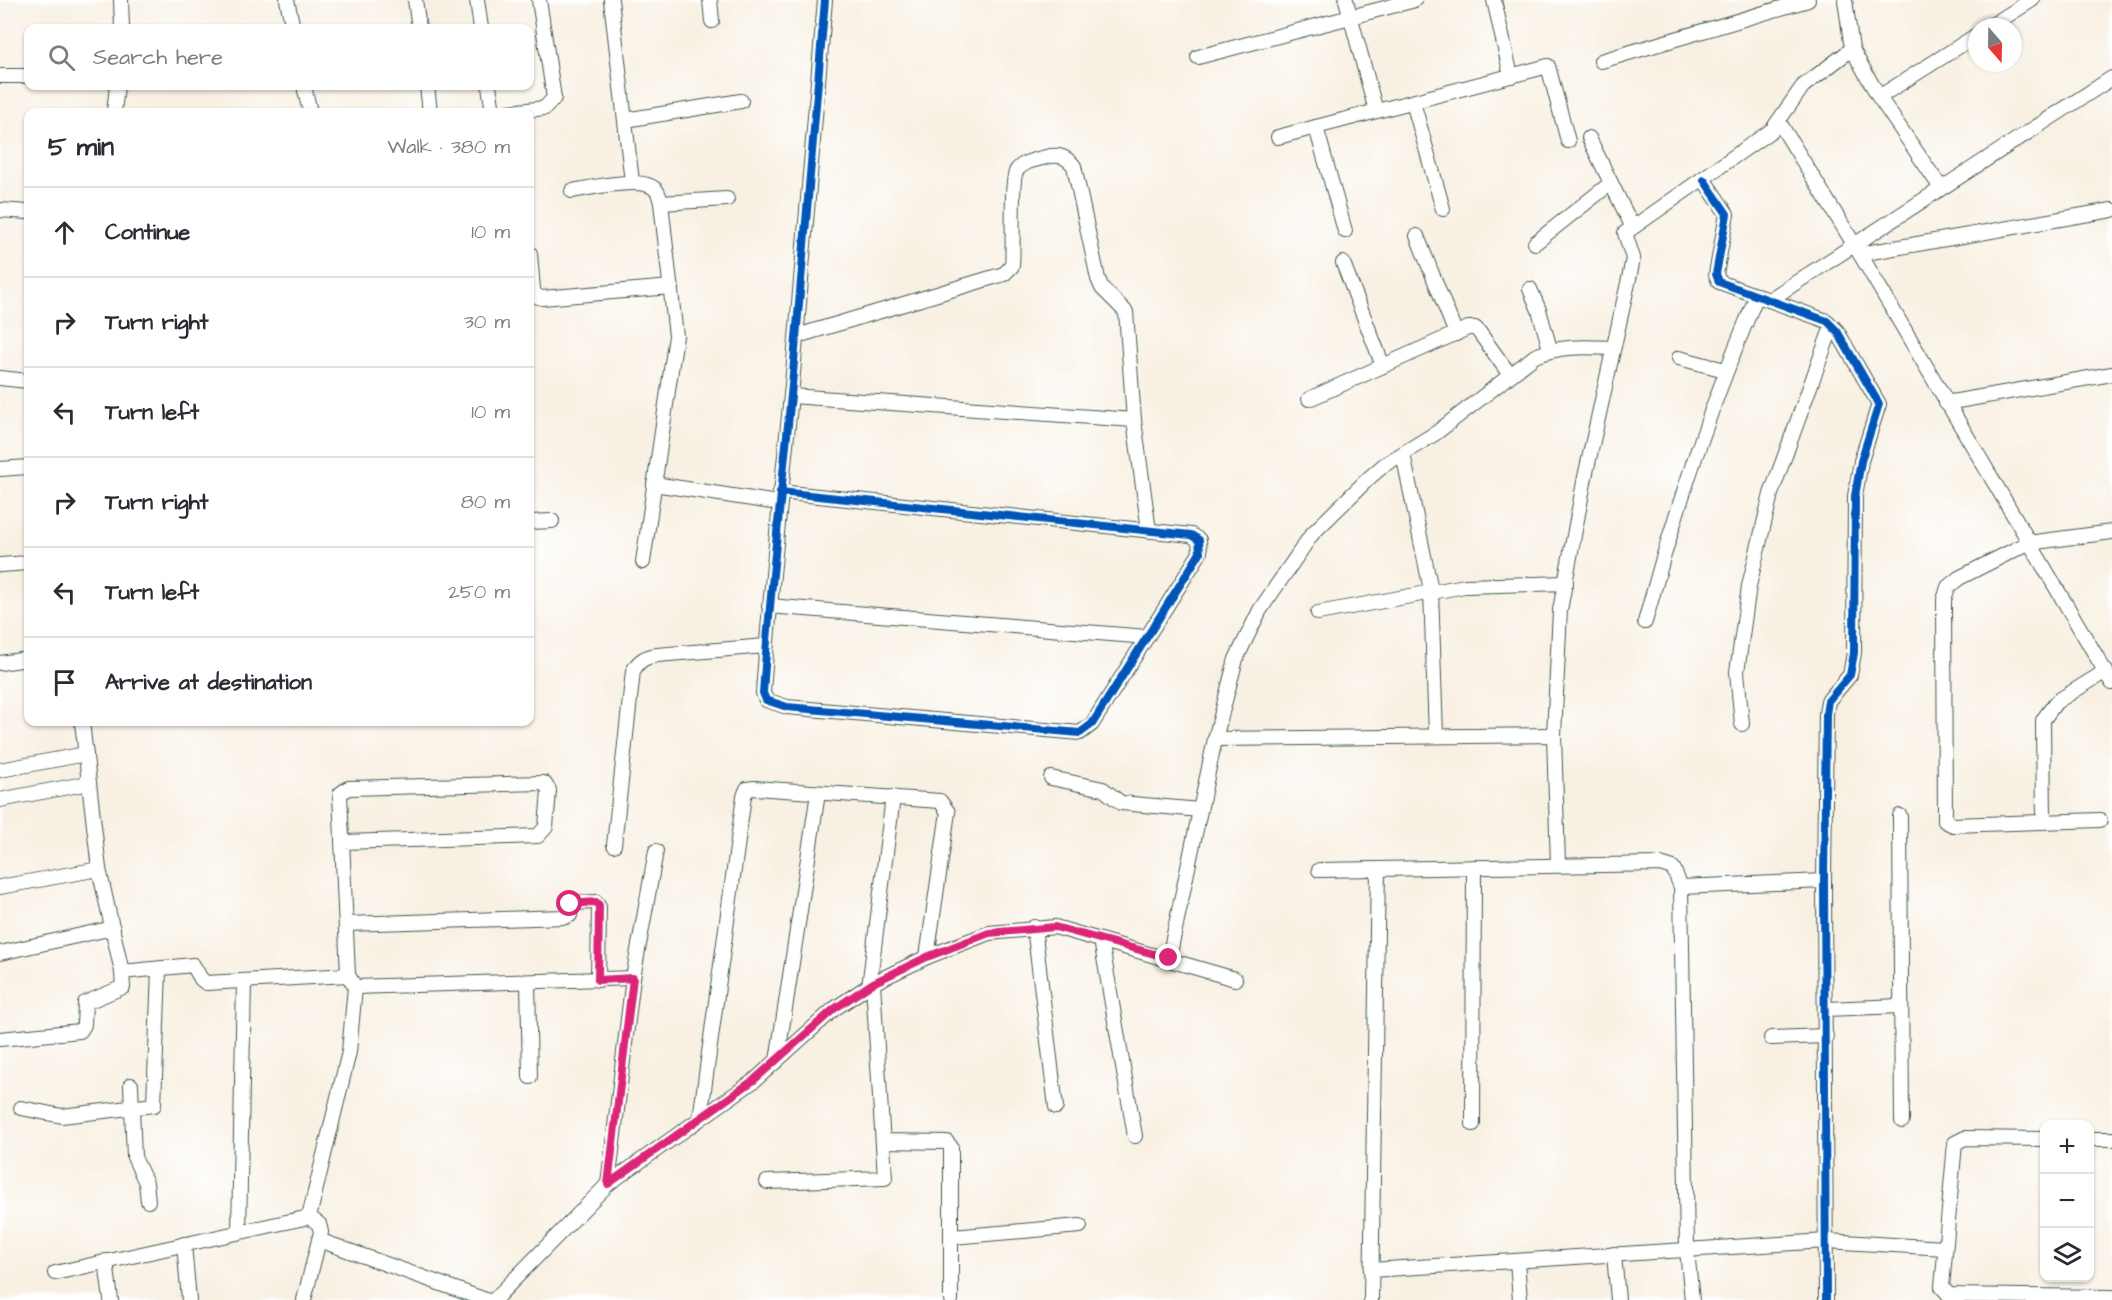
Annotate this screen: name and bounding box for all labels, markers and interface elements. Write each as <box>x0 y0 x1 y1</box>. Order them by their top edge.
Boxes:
north arrow <box>1968 18 2022 72</box>
search box <box>24 24 534 90</box>
icon: search <box>45 41 78 74</box>
text: Search here <box>93 42 223 73</box>
text: 5 min <box>48 129 114 165</box>
text: Walk · 380 m <box>387 133 510 161</box>
icon: ahead <box>48 216 81 249</box>
text: Continue <box>105 217 190 248</box>
text: 10 m <box>471 218 510 246</box>
icon: right <box>48 306 81 339</box>
text: Turn right <box>105 307 208 338</box>
text: 30 m <box>464 308 510 336</box>
icon: left <box>48 396 81 429</box>
text: Turn left <box>105 397 199 428</box>
text: 10 m <box>471 398 510 426</box>
icon: right <box>48 486 81 519</box>
text: Turn right <box>105 487 208 518</box>
text: 80 m <box>461 488 510 516</box>
icon: left <box>48 576 81 609</box>
text: Turn left <box>105 577 199 608</box>
text: 250 m <box>448 578 510 606</box>
icon: arrive <box>48 666 81 699</box>
text: Arrive at destination <box>105 667 312 698</box>
route start <box>556 890 582 916</box>
route end <box>1155 944 1181 970</box>
map controls <box>2040 1120 2094 1282</box>
button: + <box>2040 1120 2094 1174</box>
button: − <box>2040 1174 2094 1228</box>
button: layers <box>2040 1228 2094 1282</box>

